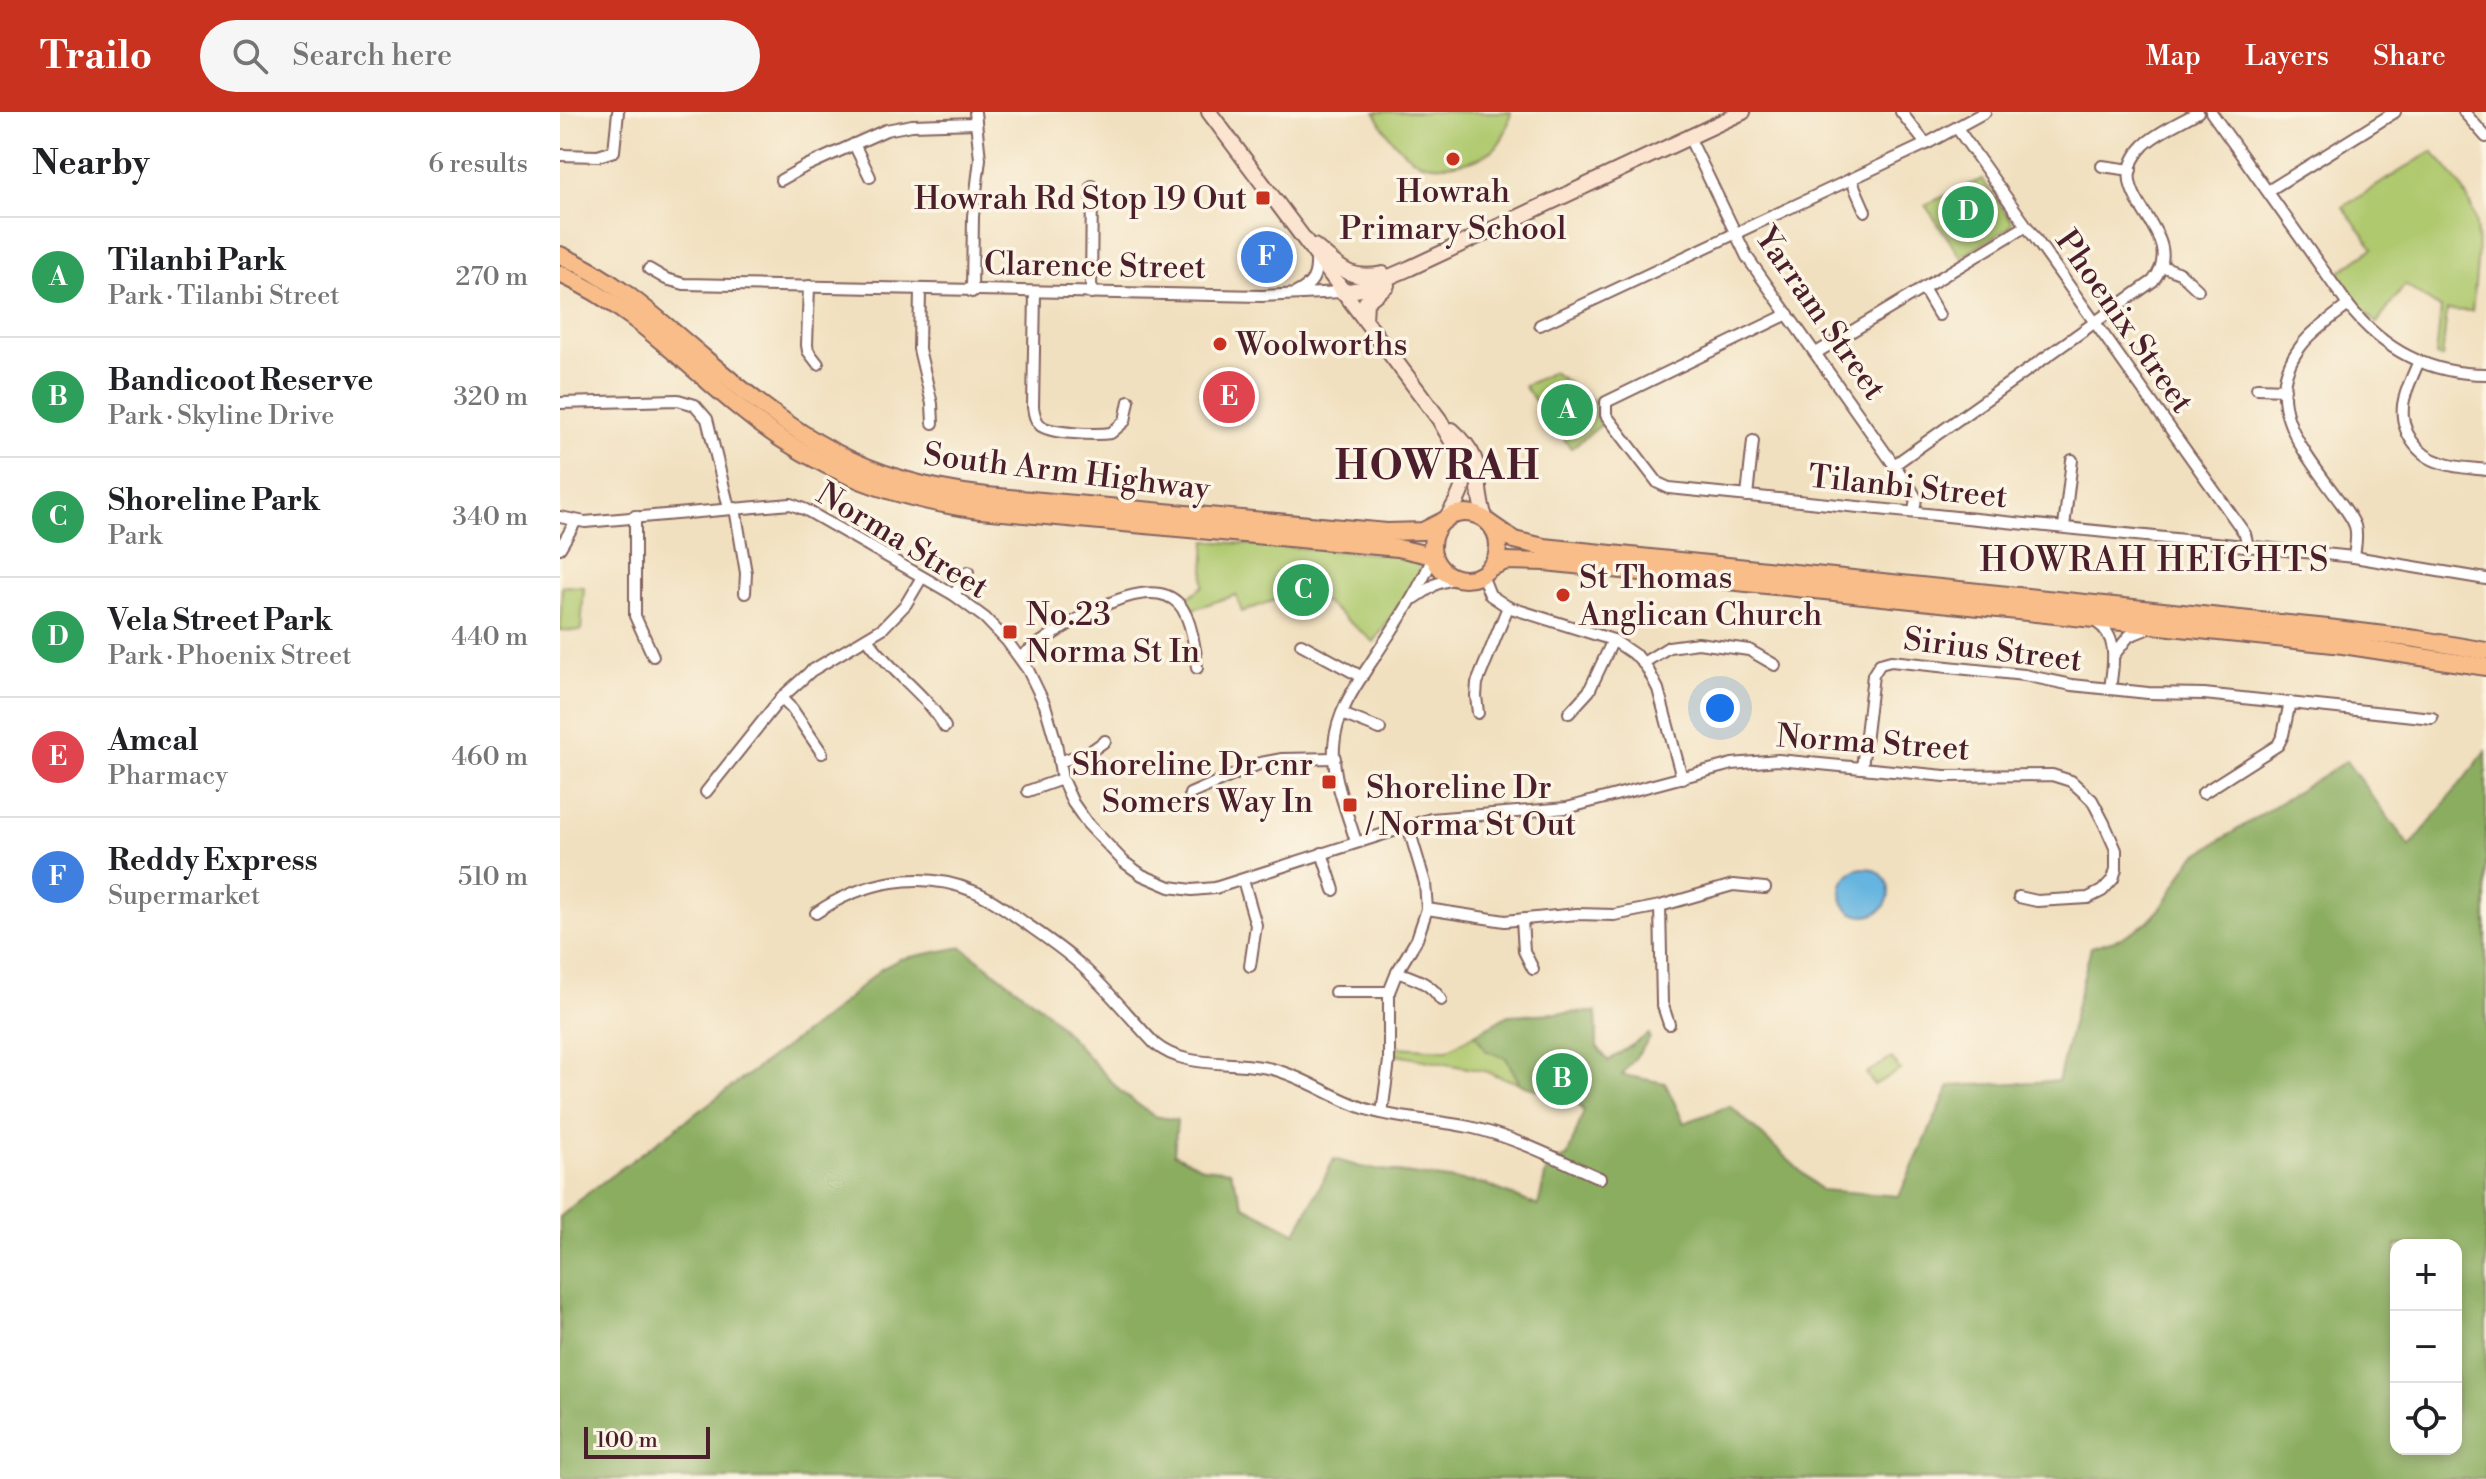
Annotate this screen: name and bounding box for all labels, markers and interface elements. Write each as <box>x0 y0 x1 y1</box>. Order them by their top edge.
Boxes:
search box <box>200 20 760 92</box>
text: Trailo <box>40 33 152 80</box>
icon: search <box>228 34 272 78</box>
text: Search here <box>292 37 452 75</box>
text: Map <box>2146 39 2201 74</box>
text: Layers <box>2245 39 2329 74</box>
text: Share <box>2373 39 2446 74</box>
text: Nearby <box>32 143 150 185</box>
text: 6 results <box>428 148 528 180</box>
marker: Howrah Primary School <box>1444 150 1462 168</box>
place label: Howrah Primary School <box>1339 172 1567 249</box>
place label: Howrah Rd Stop 19 Out <box>914 179 1247 219</box>
pin: D <box>1942 182 1994 242</box>
marker: Howrah Rd Stop 19 Out <box>1254 189 1272 207</box>
street label: Yarram Street <box>1745 218 1894 408</box>
street label: Phoenix Street <box>2046 222 2202 421</box>
pin: F <box>1241 227 1293 287</box>
text: Tilanbi Park <box>108 242 286 280</box>
street label: Clarence Street <box>984 244 1206 288</box>
text: A <box>49 261 67 293</box>
text: 270 m <box>455 261 528 293</box>
text: Park · Tilanbi Street <box>108 280 340 312</box>
place label: Woolworths <box>1235 325 1408 365</box>
marker: Woolworths <box>1211 335 1229 353</box>
text: Bandicoot Reserve <box>108 362 373 400</box>
pin: E <box>1203 367 1255 427</box>
pin: A <box>1541 380 1593 440</box>
text: B <box>48 381 68 413</box>
text: 320 m <box>453 381 528 413</box>
text: Park · Skyline Drive <box>108 400 334 432</box>
street label: South Arm Highway <box>921 435 1213 509</box>
district label: HOWRAH <box>1335 442 1541 492</box>
street label: Tilanbi Street <box>1806 457 2009 517</box>
street label: Norma Street <box>809 474 996 608</box>
text: Shoreline Park <box>108 482 320 520</box>
text: C <box>49 501 67 533</box>
text: 340 m <box>452 501 528 533</box>
text: Park <box>108 520 162 552</box>
district label: HOWRAH HEIGHTS <box>1980 540 2330 582</box>
place label: St Thomas Anglican Church <box>1578 558 1822 635</box>
pin: C <box>1277 560 1329 620</box>
marker: St Thomas Anglican Church <box>1554 586 1572 604</box>
place label: No.23 Norma St In <box>1026 595 1200 672</box>
text: Vela Street Park <box>108 602 332 640</box>
street label: Sirius Street <box>1901 619 2085 681</box>
text: D <box>48 621 68 653</box>
text: 440 m <box>451 621 528 653</box>
marker: No.23 Norma St In <box>1001 623 1019 641</box>
text: Park · Phoenix Street <box>108 640 351 672</box>
your location <box>1700 688 1740 728</box>
street label: Norma Street <box>1775 716 1971 770</box>
text: Amcal <box>108 722 198 760</box>
text: E <box>49 741 67 773</box>
text: 460 m <box>451 741 528 773</box>
place label: Shoreline Dr cnr Somers Way In <box>1072 745 1313 822</box>
text: Pharmacy <box>108 760 228 792</box>
place label: Shoreline Dr / Norma St Out <box>1365 768 1576 845</box>
marker: Shoreline Dr cnr Somers Way In <box>1320 773 1338 791</box>
marker: Shoreline Dr / Norma St Out <box>1341 796 1359 814</box>
text: Reddy Express <box>108 842 318 880</box>
text: F <box>49 861 67 893</box>
text: 510 m <box>458 861 528 893</box>
text: Supermarket <box>108 880 260 912</box>
pin: B <box>1536 1049 1588 1109</box>
map controls <box>2390 1239 2462 1455</box>
button: + <box>2390 1239 2462 1311</box>
button: − <box>2390 1311 2462 1383</box>
button: locate <box>2390 1383 2462 1455</box>
scale bar <box>584 1423 710 1459</box>
text: 100 m <box>596 1427 658 1454</box>

